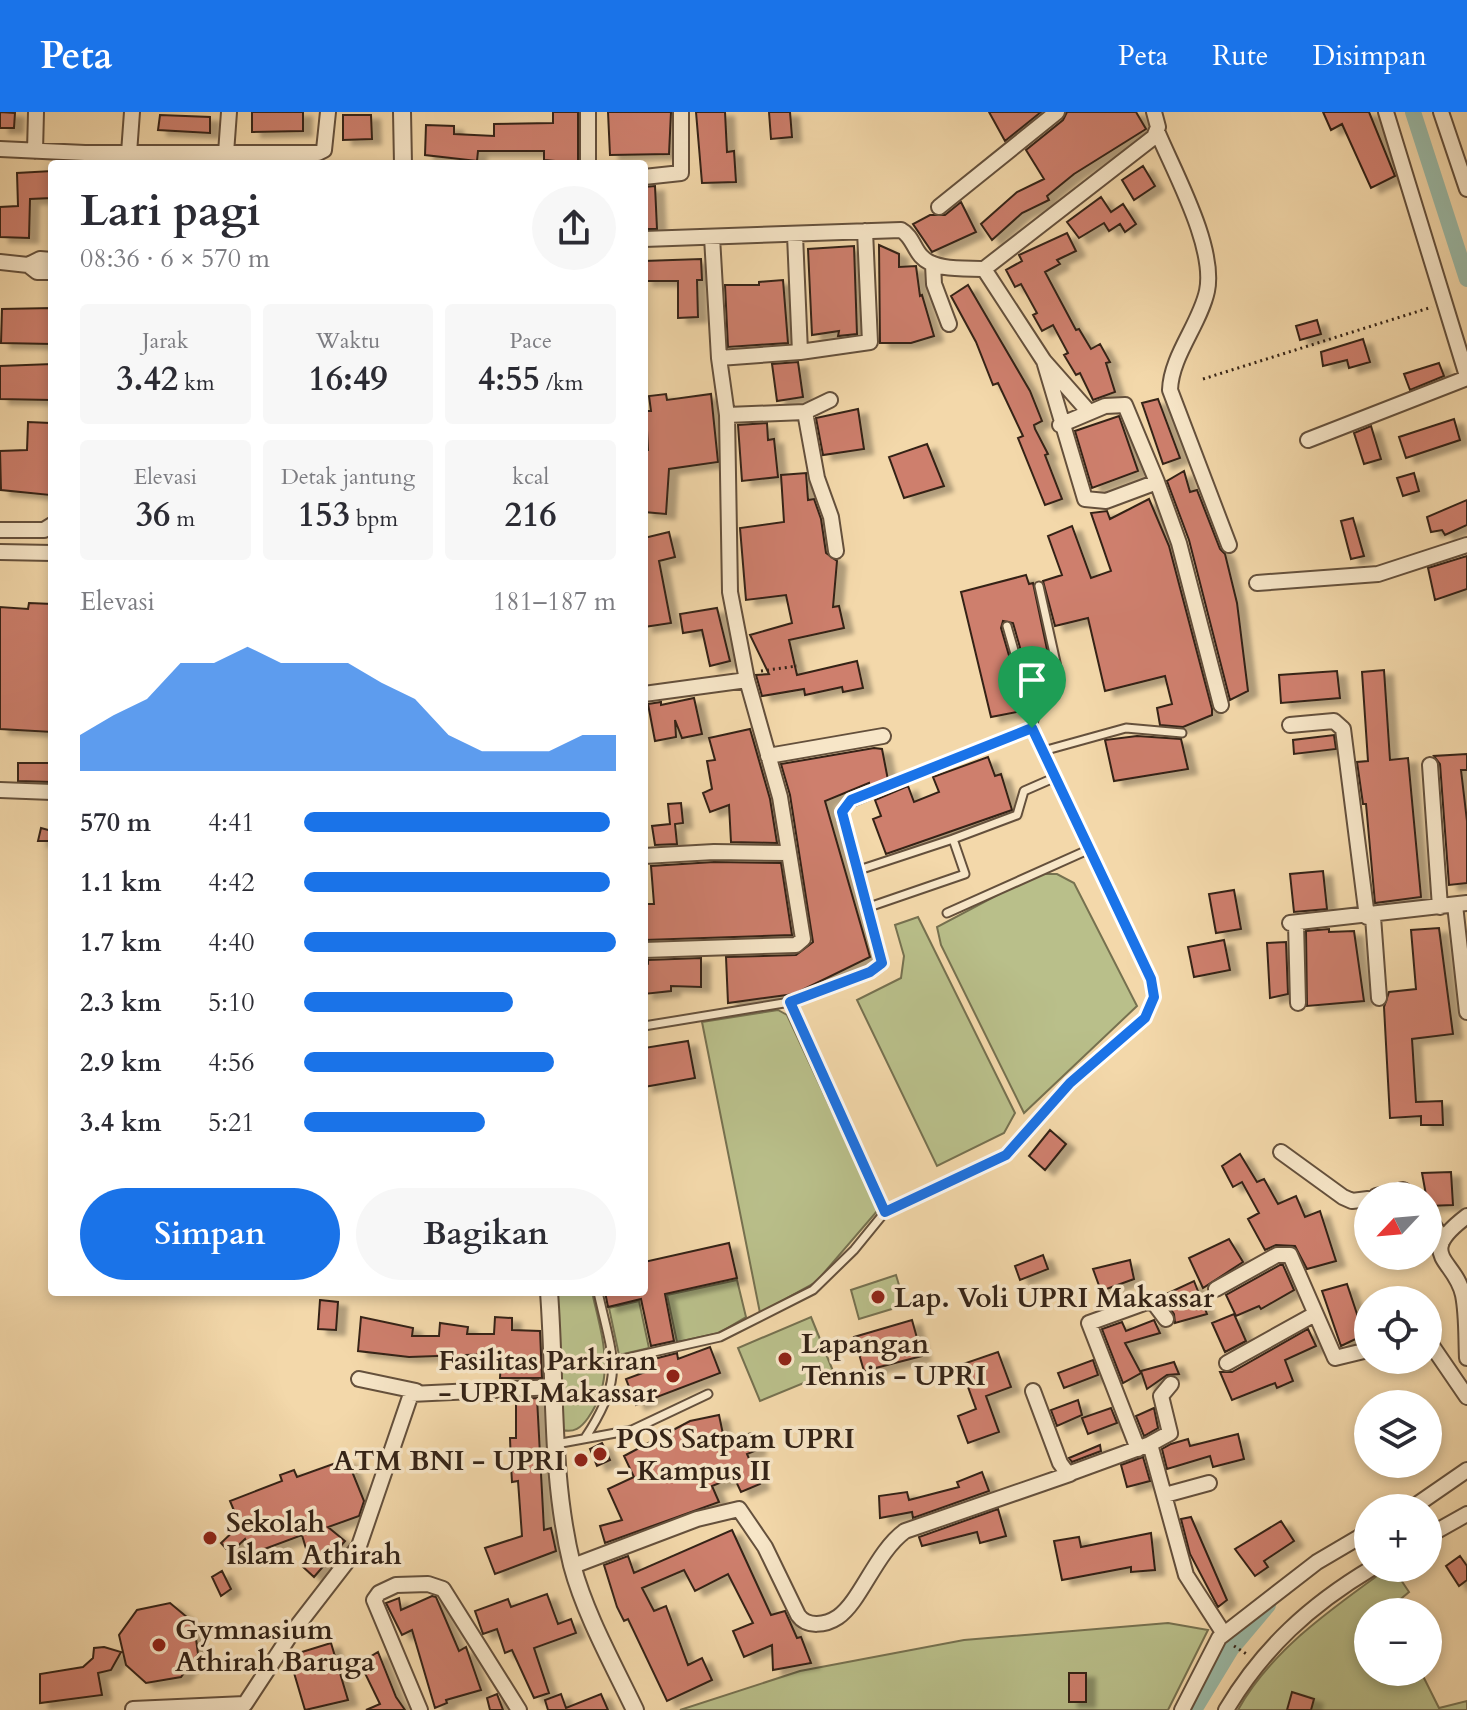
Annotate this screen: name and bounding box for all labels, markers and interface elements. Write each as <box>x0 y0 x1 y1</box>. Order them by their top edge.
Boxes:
text: Peta <box>40 30 113 82</box>
text: Peta <box>1118 37 1168 75</box>
text: Rute <box>1212 37 1269 75</box>
text: Disimpan <box>1313 37 1427 75</box>
text: Lari pagi <box>80 181 260 241</box>
button: share <box>532 186 616 270</box>
text: 08:36 · 6 × 570 m <box>80 241 270 276</box>
text: Jarak <box>142 326 188 356</box>
text: Waktu <box>316 326 380 356</box>
text: Pace <box>509 326 552 356</box>
text: 3.42 <box>116 356 178 402</box>
text: 16:49 <box>308 356 388 402</box>
text: 4:55 <box>478 356 540 402</box>
text: km <box>178 368 215 398</box>
text: /km <box>540 368 583 398</box>
text: Elevasi <box>134 462 197 492</box>
text: Detak jantung <box>281 462 415 492</box>
text: kcal <box>512 462 549 492</box>
text: 36 <box>136 492 170 538</box>
text: 153 <box>298 492 350 538</box>
text: 216 <box>505 492 557 538</box>
text: m <box>170 504 195 534</box>
text: bpm <box>350 504 398 534</box>
text: Elevasi <box>80 584 155 619</box>
text: 181–187 m <box>493 584 616 619</box>
pin <box>998 646 1066 728</box>
icon: arrive <box>1010 658 1054 702</box>
text: 570 m <box>80 805 151 840</box>
text: 4:41 <box>208 805 255 840</box>
text: 1.1 km <box>80 865 161 900</box>
text: 4:42 <box>208 865 255 900</box>
text: 1.7 km <box>80 925 161 960</box>
text: 4:40 <box>208 925 255 960</box>
text: 2.3 km <box>80 985 161 1020</box>
text: 5:10 <box>208 985 255 1020</box>
text: 2.9 km <box>80 1045 161 1080</box>
text: 4:56 <box>208 1045 255 1080</box>
text: 3.4 km <box>80 1105 161 1140</box>
text: 5:21 <box>208 1105 255 1140</box>
north arrow <box>1354 1182 1442 1270</box>
map controls <box>1354 1182 1442 1686</box>
button: Simpan <box>80 1188 340 1280</box>
button: Bagikan <box>356 1188 616 1280</box>
place label: Lap. Voli UPRI Makassar <box>894 1279 1215 1317</box>
button: locate <box>1354 1286 1442 1374</box>
marker: Lap. Voli UPRI Makassar <box>869 1288 887 1306</box>
place label: Lapangan Tennis - UPRI <box>801 1325 986 1395</box>
place label: Fasilitas Parkiran - UPRI Makassar <box>438 1342 658 1412</box>
marker: Lapangan Tennis - UPRI <box>776 1350 794 1368</box>
marker: Fasilitas Parkiran - UPRI Makassar <box>664 1367 682 1385</box>
button: layers <box>1354 1390 1442 1478</box>
place label: POS Satpam UPRI - Kampus II <box>616 1420 855 1490</box>
place label: ATM BNI - UPRI <box>333 1442 565 1480</box>
marker: POS Satpam UPRI - Kampus II <box>591 1445 609 1463</box>
marker: ATM BNI - UPRI <box>572 1451 590 1469</box>
button: + <box>1354 1494 1442 1582</box>
place label: Sekolah Islam Athirah <box>226 1504 402 1574</box>
marker: Sekolah Islam Athirah <box>201 1529 219 1547</box>
button: − <box>1354 1598 1442 1686</box>
place label: Gymnasium Athirah Baruga <box>175 1611 375 1681</box>
marker: Gymnasium Athirah Baruga <box>150 1636 168 1654</box>

